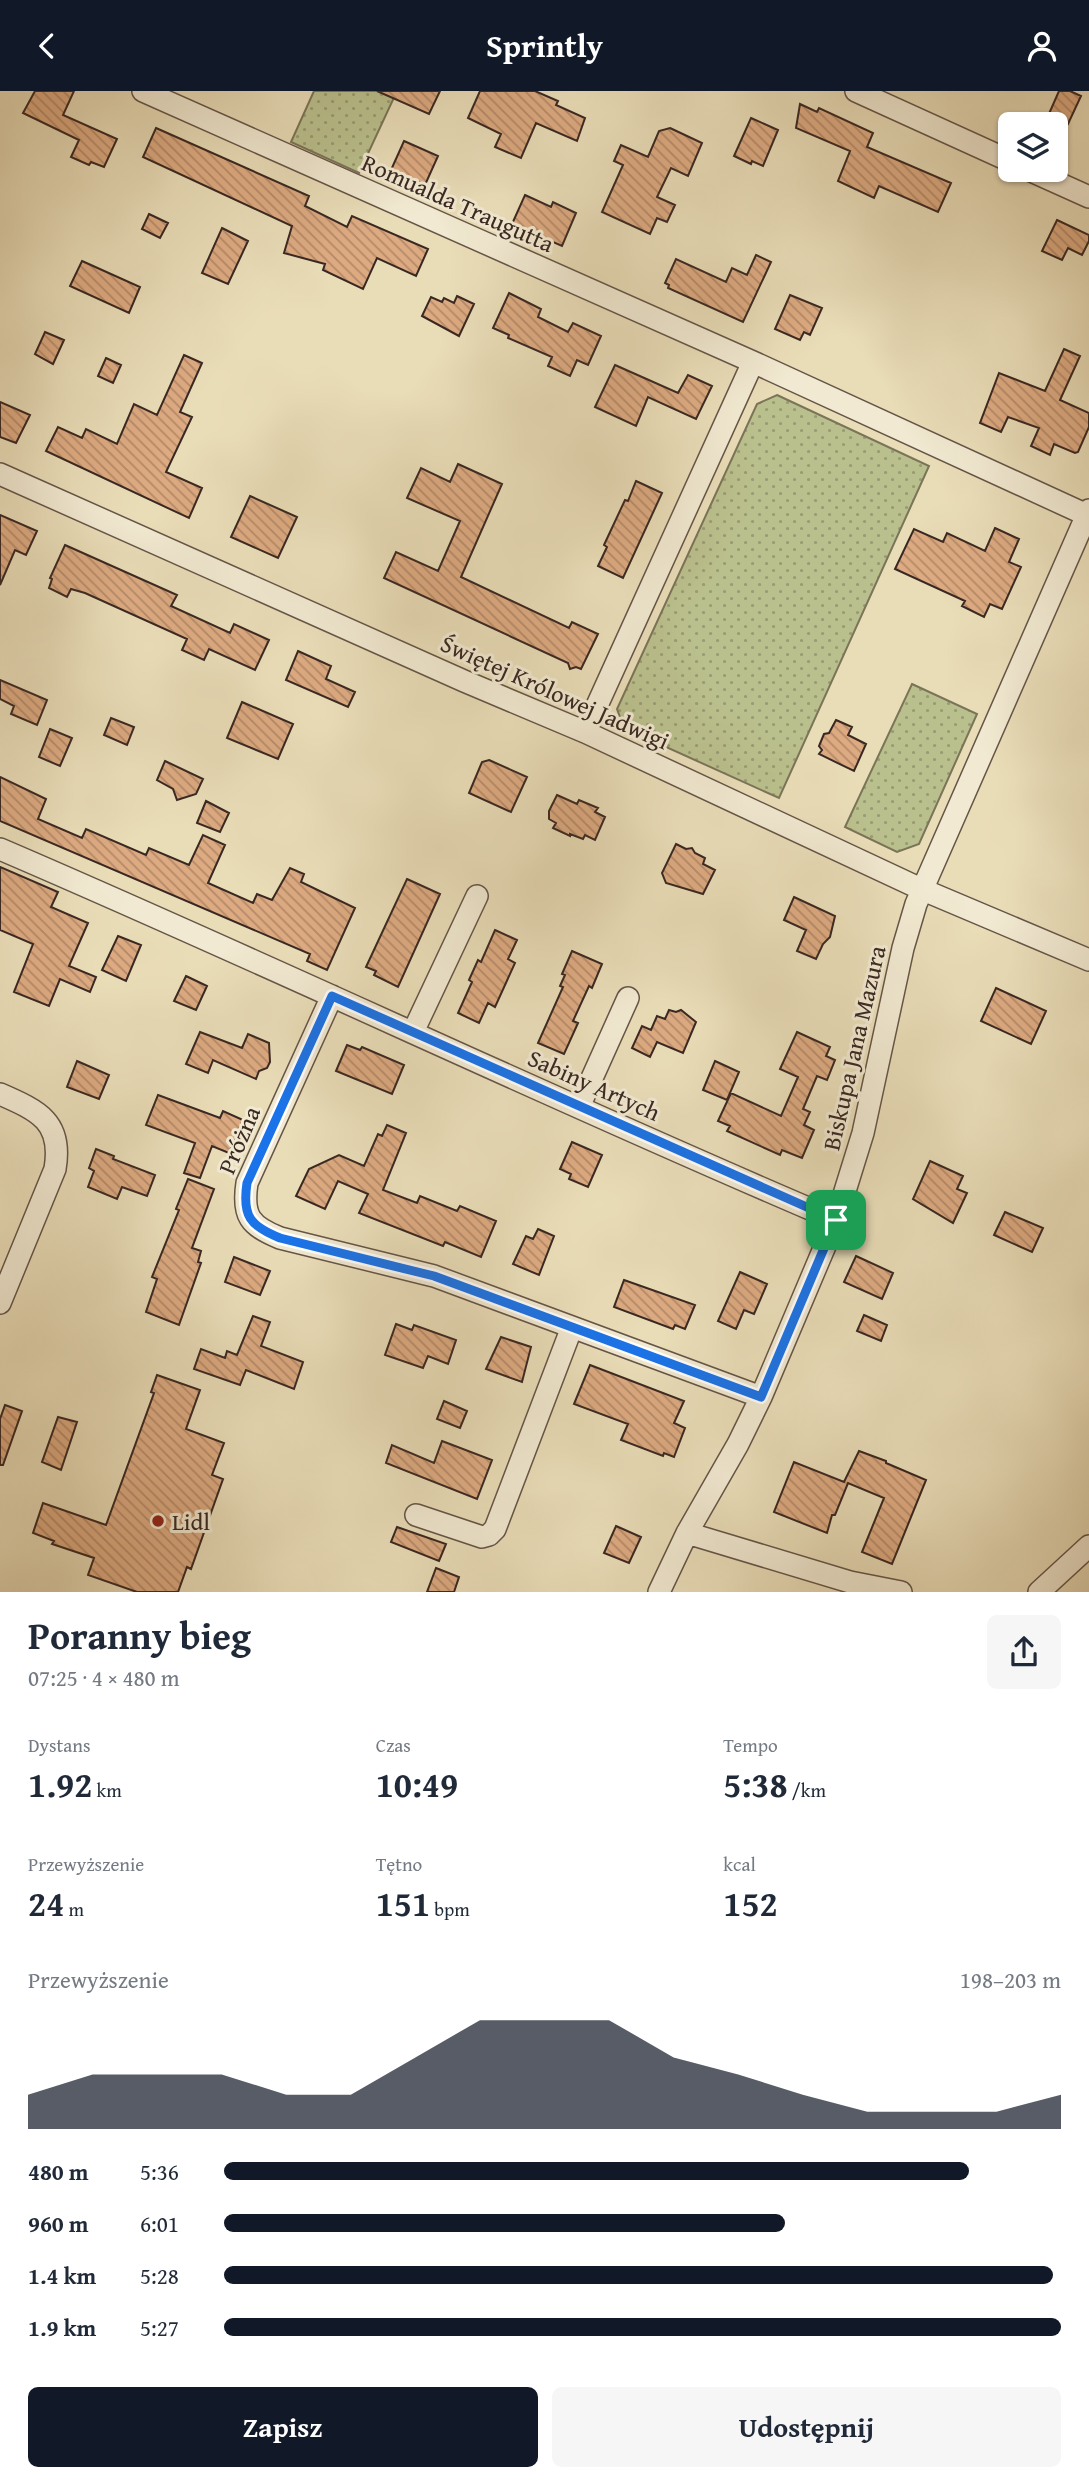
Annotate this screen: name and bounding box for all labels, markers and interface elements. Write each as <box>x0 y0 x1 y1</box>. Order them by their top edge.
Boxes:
text: Sprintly <box>486 22 603 69</box>
icon: back <box>28 27 66 65</box>
icon: person <box>1023 27 1061 65</box>
map controls <box>998 112 1068 182</box>
button: layers <box>998 112 1068 182</box>
street label: Romualda Traugutta <box>356 145 560 261</box>
street label: Świętej Królowej Jadwigi <box>435 626 675 758</box>
street label: Biskupa Jana Mazura <box>813 942 895 1154</box>
street label: Sabiny Artych <box>522 1040 666 1130</box>
street label: Próżna <box>209 1100 269 1179</box>
pin <box>806 1190 866 1250</box>
icon: arrive <box>817 1201 855 1239</box>
place label: Lidl <box>172 1504 210 1539</box>
marker: Lidl <box>150 1513 166 1529</box>
text: Poranny bieg <box>28 1607 251 1663</box>
button: share <box>987 1615 1061 1689</box>
text: 07:25 · 4 × 480 m <box>28 1661 180 1694</box>
text: Dystans <box>28 1731 90 1759</box>
text: Czas <box>376 1731 411 1759</box>
text: Tempo <box>723 1731 778 1759</box>
text: 1.92 <box>28 1759 92 1810</box>
text: 10:49 <box>376 1759 458 1810</box>
text: 5:38 <box>723 1759 788 1810</box>
text: km <box>92 1776 122 1804</box>
text: /km <box>788 1776 826 1804</box>
text: Przewyższenie <box>28 1850 144 1878</box>
text: Tętno <box>376 1850 422 1878</box>
text: kcal <box>723 1850 756 1878</box>
text: 24 <box>28 1878 64 1929</box>
text: 151 <box>376 1878 430 1929</box>
text: 152 <box>723 1878 778 1929</box>
text: m <box>64 1895 84 1923</box>
text: bpm <box>430 1895 470 1923</box>
text: Przewyższenie <box>28 1963 169 1996</box>
text: 198–203 m <box>960 1963 1061 1996</box>
text: 480 m <box>28 2155 89 2188</box>
text: 5:36 <box>140 2155 179 2188</box>
text: 960 m <box>28 2207 89 2240</box>
text: 6:01 <box>140 2207 179 2240</box>
text: 1.4 km <box>28 2259 96 2292</box>
text: 5:28 <box>140 2259 179 2292</box>
text: 1.9 km <box>28 2311 96 2344</box>
text: 5:27 <box>140 2311 179 2344</box>
button: Zapisz <box>28 2387 538 2467</box>
button: Udostępnij <box>552 2387 1061 2467</box>

